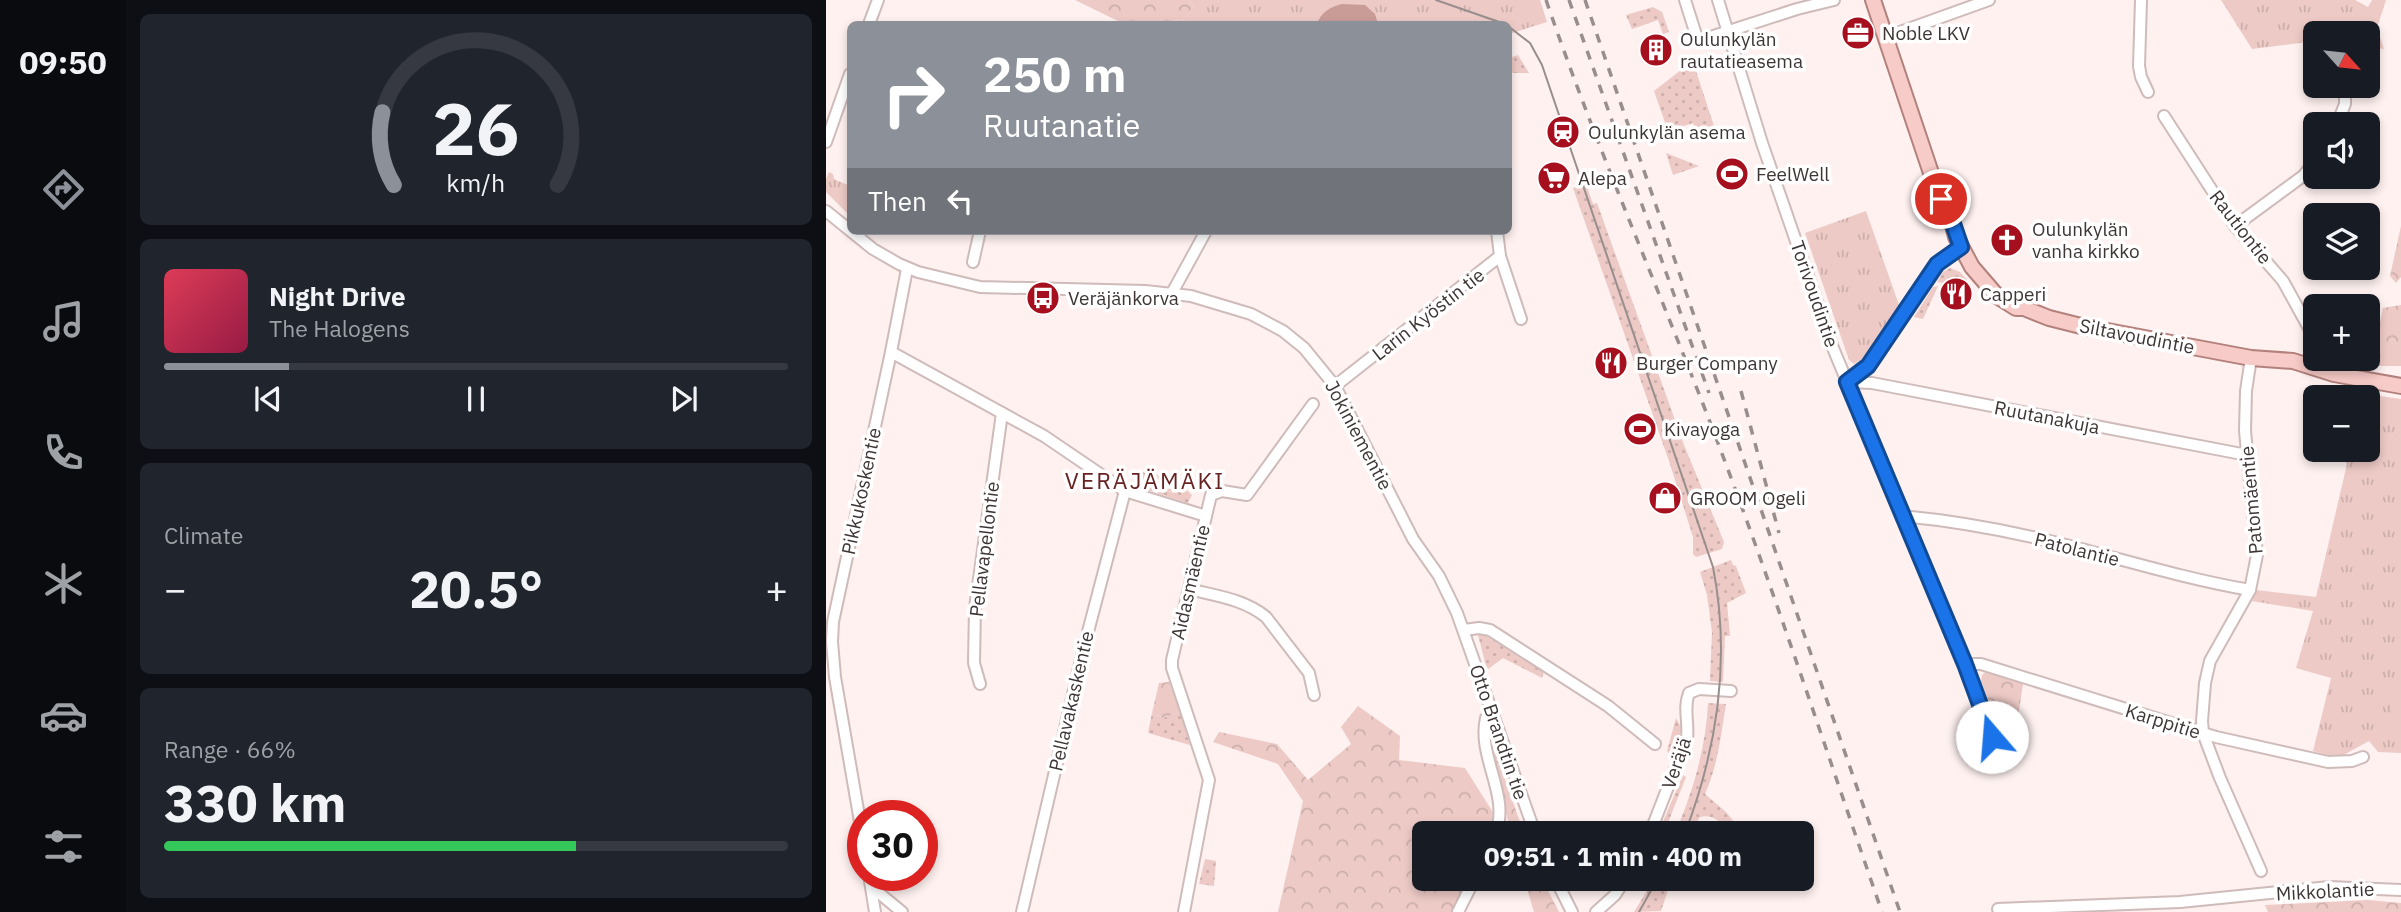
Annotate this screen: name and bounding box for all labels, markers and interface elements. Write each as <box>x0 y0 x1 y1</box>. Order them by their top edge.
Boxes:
office icon: Noble LKV <box>1839 14 1877 52</box>
place label: Noble LKV <box>1882 21 1970 45</box>
north arrow <box>2303 21 2380 98</box>
map controls <box>2303 21 2380 462</box>
place label: Oulunkylän rautatieasema <box>1680 27 1803 73</box>
building icon: Oulunkylän rautatieasema <box>1637 31 1675 69</box>
text: 09:50 <box>19 41 107 83</box>
text: 250 m <box>983 42 1127 105</box>
icon: right <box>868 49 959 140</box>
text: 26 <box>432 81 520 176</box>
text: Ruutanatie <box>983 104 1140 146</box>
button: sound <box>2303 112 2380 189</box>
station icon: Oulunkylän asema <box>1544 113 1582 151</box>
place label: Oulunkylän asema <box>1588 120 1746 144</box>
sports icon: FeelWell <box>1713 155 1751 193</box>
supermarket icon: Alepa <box>1535 159 1573 197</box>
place label: FeelWell <box>1756 162 1830 186</box>
icon: directions <box>39 165 88 214</box>
text: km/h <box>447 166 505 199</box>
place label: Alepa <box>1578 166 1627 190</box>
pin <box>1911 169 1971 229</box>
icon: arrive <box>1922 180 1960 218</box>
icon: left <box>941 182 979 220</box>
text: Then <box>868 184 927 218</box>
street label: Rautiontie <box>2205 185 2277 269</box>
button: layers <box>2303 203 2380 280</box>
place label: Oulunkylän vanha kirkko <box>2032 217 2140 263</box>
church icon: Oulunkylän vanha kirkko <box>1988 221 2026 259</box>
street label: Torivoudintie <box>1786 238 1844 350</box>
street label: Larin Kyöstin tie <box>1367 263 1489 365</box>
restaurant icon: Capperi <box>1937 275 1975 313</box>
text: Night Drive <box>269 279 406 313</box>
bus stop icon: Veräjänkorva <box>1024 279 1062 317</box>
place label: Capperi <box>1980 282 2046 306</box>
place label: Veräjänkorva <box>1068 286 1179 310</box>
button: + <box>2303 294 2380 371</box>
icon: music <box>39 297 88 346</box>
text: The Halogens <box>269 313 410 343</box>
street label: Siltavoudintie <box>2077 313 2197 359</box>
restaurant icon: Burger Company <box>1592 344 1630 382</box>
place label: Burger Company <box>1636 351 1778 375</box>
street label: Jokiniementie <box>1320 376 1398 494</box>
icon: previous <box>249 380 287 418</box>
icon: pause <box>457 380 495 418</box>
icon: next <box>665 380 703 418</box>
button: − <box>2303 385 2380 462</box>
street label: Ruutanakuja <box>1992 395 2102 439</box>
sports icon: Kivayoga <box>1621 410 1659 448</box>
place label: Kivayoga <box>1664 417 1740 441</box>
street label: Pikkukoskentie <box>836 425 886 557</box>
icon: phone <box>39 428 88 477</box>
street label: Patomäentie <box>2234 445 2268 555</box>
district label: VERÄJÄMÄKI <box>1065 465 1225 495</box>
shop icon: GROOM Ogeli <box>1646 479 1684 517</box>
street label: Pellavapellontie <box>964 480 1004 618</box>
place label: GROOM Ogeli <box>1690 486 1806 510</box>
text: Climate <box>164 520 243 550</box>
street label: Aidasmäentie <box>1165 522 1215 642</box>
street label: Patolantie <box>2032 527 2122 571</box>
text: 20.5° <box>409 555 543 622</box>
icon: climate <box>39 559 88 608</box>
text: − <box>164 564 187 613</box>
text: + <box>765 564 788 613</box>
street label: Pellavakaskentie <box>1043 629 1099 773</box>
street label: Otto Brandtin tie <box>1465 661 1533 803</box>
icon: car <box>39 691 88 740</box>
street label: Karppitie <box>2122 698 2204 744</box>
position arrow <box>1955 700 2029 774</box>
text: Range · 66% <box>164 734 296 764</box>
street label: Veräjä <box>1656 734 1696 792</box>
text: 330 km <box>164 769 346 836</box>
speed limit sign: 30 <box>847 800 938 891</box>
icon: filters <box>39 822 88 871</box>
text: 09:51 · 1 min · 400 m <box>1484 839 1742 873</box>
street label: Mikkolantie <box>2275 876 2375 906</box>

